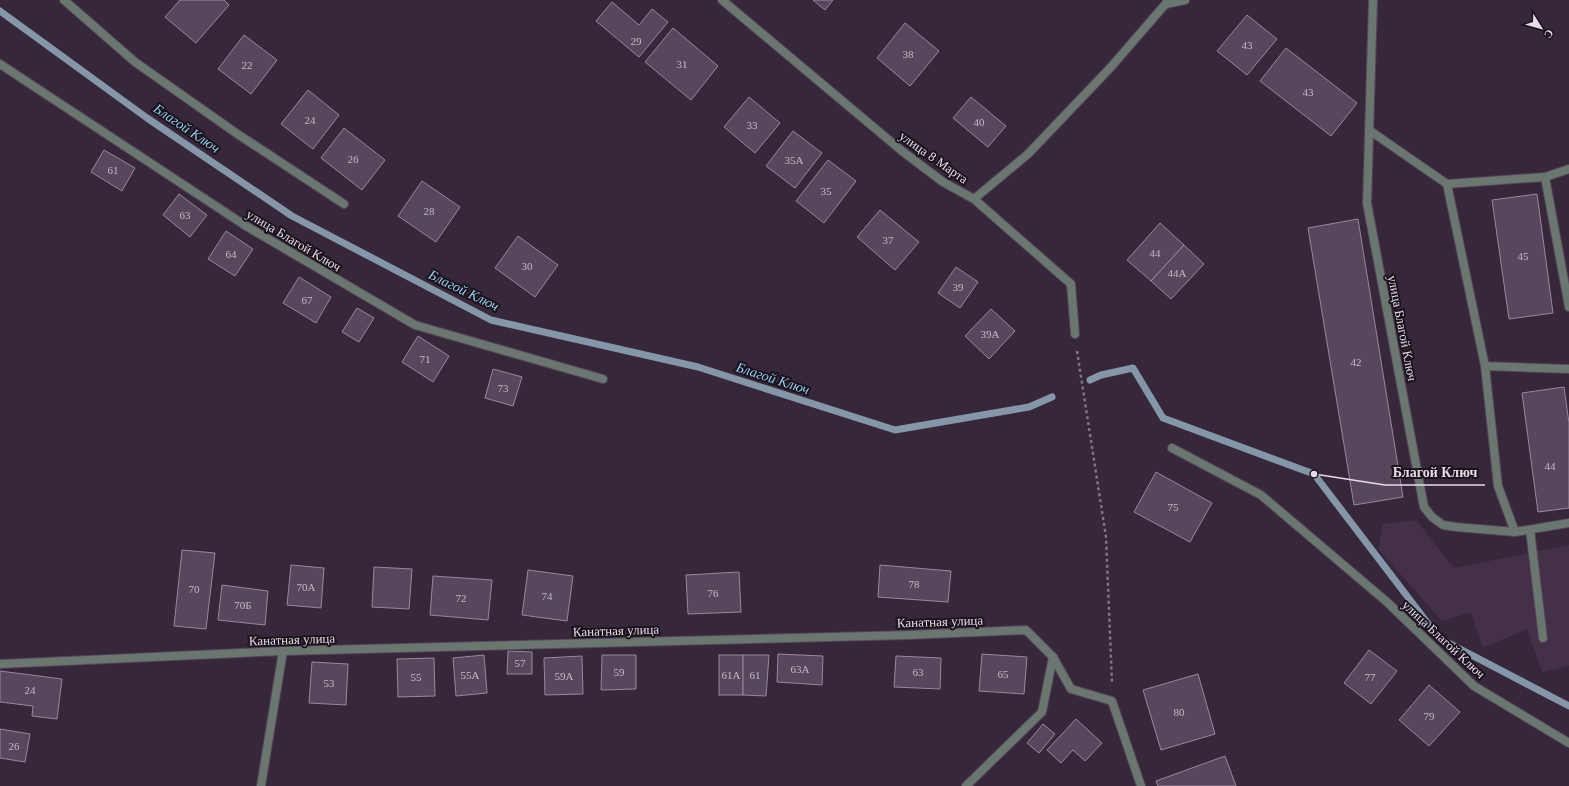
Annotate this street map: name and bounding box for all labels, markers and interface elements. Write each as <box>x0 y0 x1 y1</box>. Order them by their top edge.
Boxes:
north arrow <box>1521 8 1561 48</box>
text: С <box>1542 27 1556 41</box>
house number: 29 <box>631 35 642 47</box>
house number: 43 <box>1242 39 1253 51</box>
house number: 38 <box>903 48 914 60</box>
house number: 31 <box>677 58 688 70</box>
house number: 22 <box>242 59 253 71</box>
house number: 43 <box>1303 86 1314 98</box>
water label: Благой Ключ <box>150 100 223 156</box>
house number: 24 <box>305 114 316 126</box>
house number: 40 <box>974 116 985 128</box>
house number: 33 <box>747 119 758 131</box>
street label: улица 8 Марта <box>896 128 971 187</box>
house number: 26 <box>348 153 359 165</box>
house number: 35А <box>785 154 804 166</box>
house number: 61 <box>108 164 119 176</box>
house number: 35 <box>821 185 832 197</box>
house number: 28 <box>424 205 435 217</box>
street label: улица Благой Ключ <box>244 206 344 275</box>
house number: 63 <box>180 209 191 221</box>
house number: 37 <box>883 234 894 246</box>
house number: 44 <box>1150 247 1161 259</box>
house number: 64 <box>226 248 237 260</box>
house number: 45 <box>1518 250 1529 262</box>
house number: 30 <box>522 260 533 272</box>
water label: Благой Ключ <box>425 267 502 314</box>
house number: 44А <box>1168 267 1187 279</box>
street label: улица Благой Ключ <box>1385 274 1420 383</box>
house number: 39 <box>953 281 964 293</box>
house number: 67 <box>302 294 313 306</box>
house number: 39А <box>981 328 1000 340</box>
house number: 71 <box>420 353 431 365</box>
house number: 42 <box>1351 356 1362 368</box>
water label: Благой Ключ <box>733 359 812 397</box>
house number: 73 <box>498 382 509 394</box>
callout: Благой Ключ <box>1385 459 1485 485</box>
house number: 44 <box>1545 460 1556 472</box>
text: Благой Ключ <box>1393 465 1477 480</box>
house number: 75 <box>1168 501 1179 513</box>
house number: 78 <box>909 578 920 590</box>
house number: 70А <box>297 581 316 593</box>
house number: 70 <box>189 583 200 595</box>
house number: 76 <box>708 587 719 599</box>
house number: 74 <box>542 590 553 602</box>
house number: 72 <box>456 592 467 604</box>
street label: улица Благой Ключ <box>1399 597 1488 682</box>
house number: 70Б <box>234 599 252 611</box>
street label: Канатная улица <box>897 612 984 631</box>
street label: Канатная улица <box>573 621 660 640</box>
street label: Канатная улица <box>249 630 336 649</box>
house number: 57 <box>515 657 526 669</box>
house number: 63А <box>791 663 810 675</box>
house number: 59 <box>614 666 625 678</box>
house number: 63 <box>913 666 924 678</box>
house number: 65 <box>998 668 1009 680</box>
house number: 55А <box>461 669 480 681</box>
house number: 61А <box>722 669 741 681</box>
house number: 61 <box>750 669 761 681</box>
house number: 59А <box>555 670 574 682</box>
house number: 55 <box>411 671 422 683</box>
house number: 77 <box>1365 671 1376 683</box>
house number: 53 <box>324 677 335 689</box>
house number: 24 <box>25 684 36 696</box>
house number: 80 <box>1174 706 1185 718</box>
house number: 79 <box>1424 710 1435 722</box>
house number: 26 <box>9 740 20 752</box>

